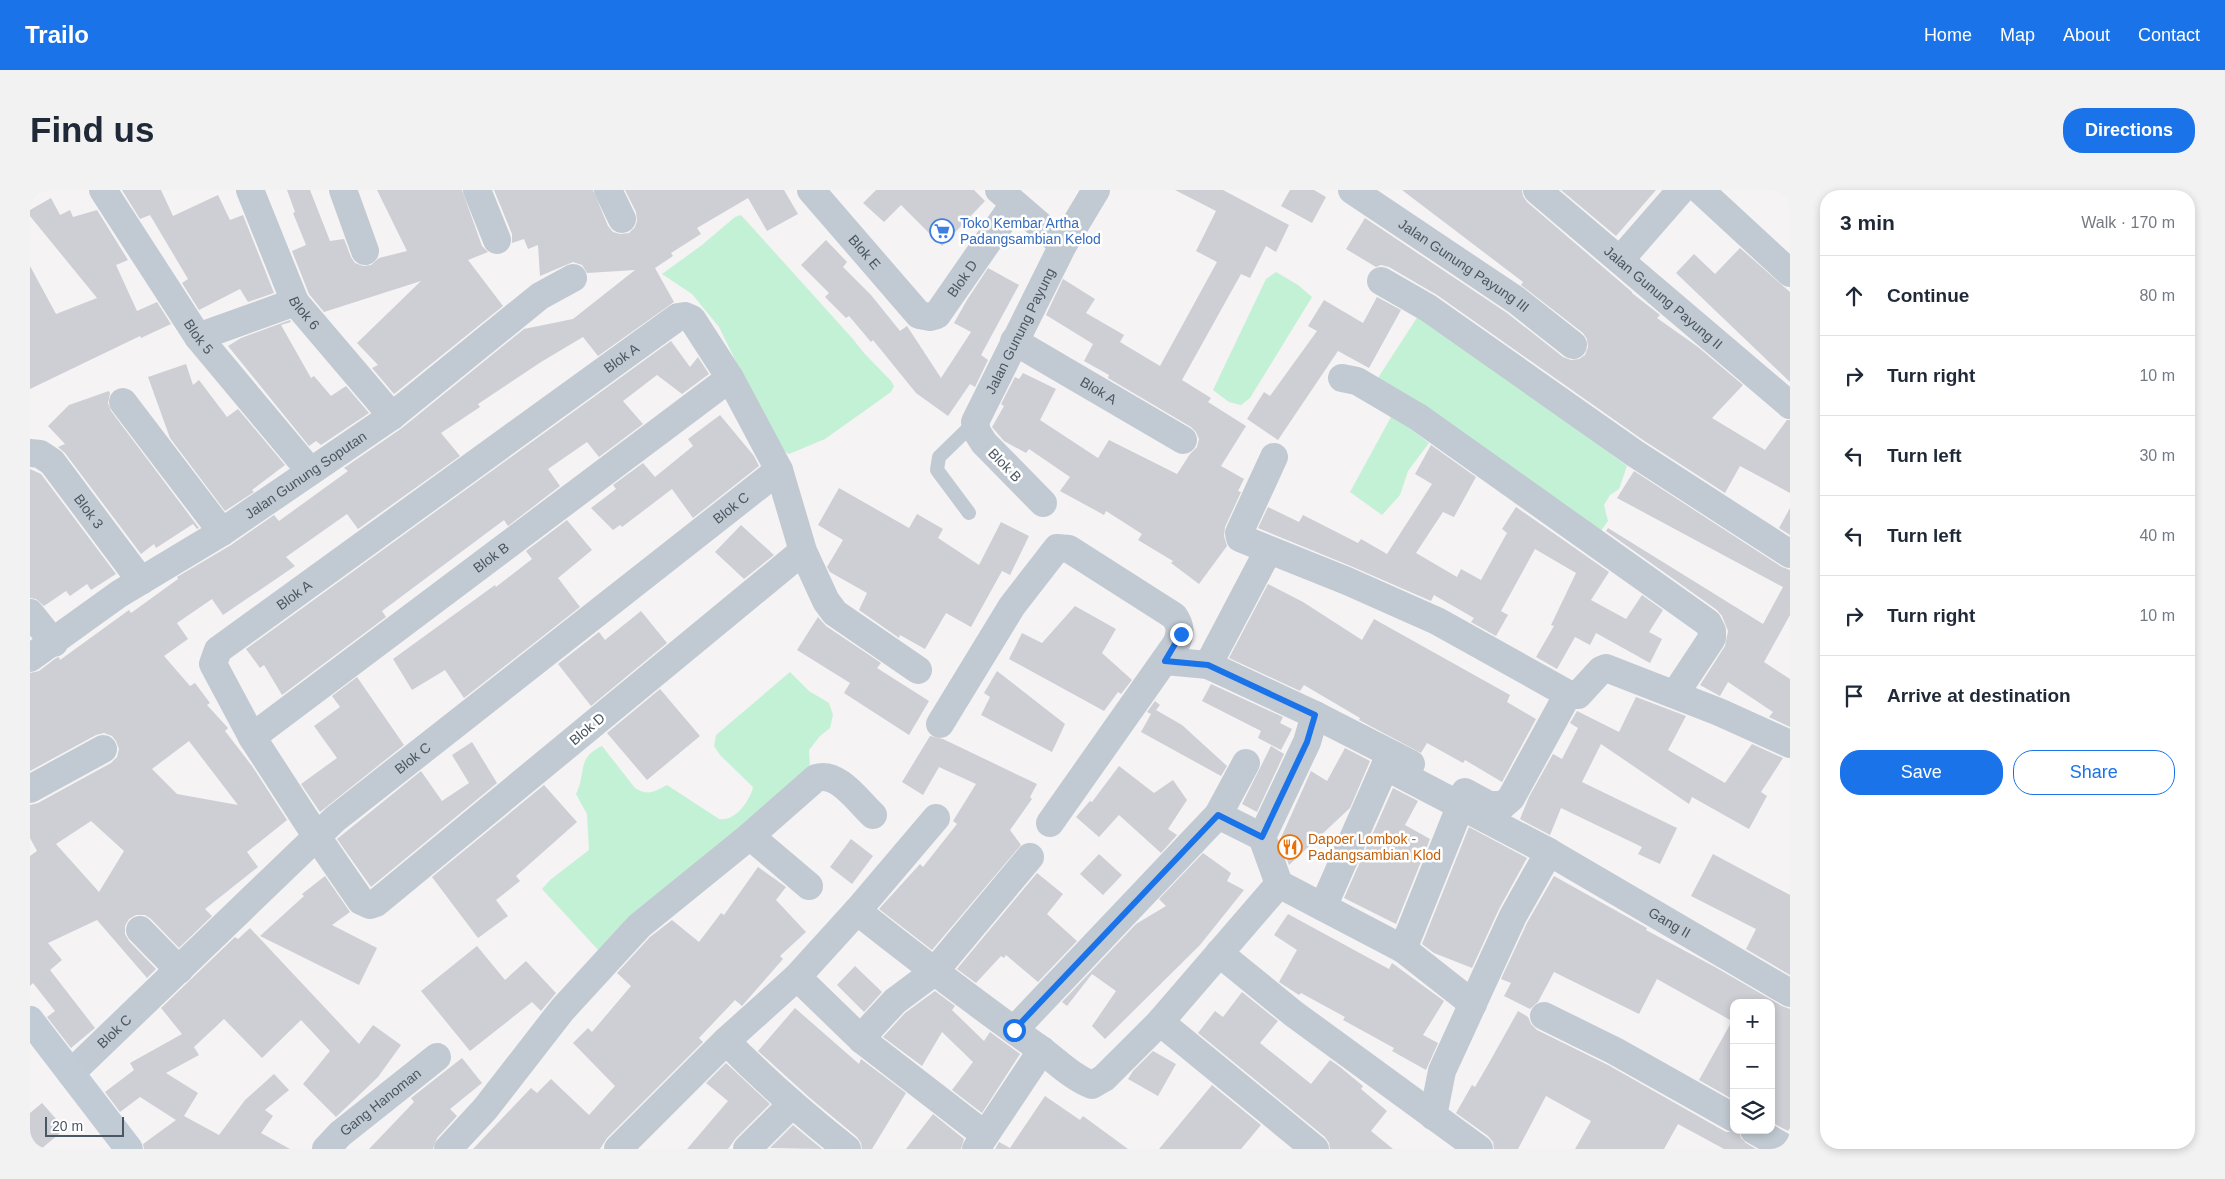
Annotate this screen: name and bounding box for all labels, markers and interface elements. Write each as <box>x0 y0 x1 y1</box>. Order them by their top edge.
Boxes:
text: Trailo <box>25 21 89 48</box>
text: Home <box>1924 25 1972 45</box>
text: Map <box>2000 25 2035 45</box>
text: About <box>2063 25 2110 45</box>
text: Contact <box>2138 25 2200 45</box>
button: Directions <box>2063 108 2195 153</box>
text: Find us <box>30 110 154 149</box>
text: 3 min <box>1840 211 1895 234</box>
text: Walk · 170 m <box>2081 214 2175 231</box>
place label: Toko Kembar Artha Padangsambian Kelod <box>960 215 1101 247</box>
street label: Jalan Gunung Payung III <box>1396 216 1532 315</box>
supermarket icon: Toko Kembar Artha Padangsambian Kelod <box>929 218 955 244</box>
street label: Blok E <box>845 231 884 273</box>
street label: Jalan Gunung Payung II <box>1601 243 1726 352</box>
street label: Blok D <box>944 257 981 300</box>
street label: Jalan Gunung Payung <box>982 265 1058 397</box>
icon: ahead <box>1840 282 1868 310</box>
text: Continue <box>1887 285 1969 306</box>
text: 80 m <box>2139 287 2175 304</box>
street label: Blok 6 <box>286 294 323 333</box>
street label: Blok 5 <box>181 316 217 357</box>
street label: Blok A <box>601 340 643 376</box>
icon: right <box>1840 362 1868 390</box>
text: Turn right <box>1887 365 1975 386</box>
text: 10 m <box>2139 367 2175 384</box>
street label: Blok A <box>1077 374 1120 408</box>
street label: Jalan Gunung Soputan <box>242 428 369 522</box>
icon: left <box>1840 442 1868 470</box>
street label: Blok B <box>985 445 1025 485</box>
text: Turn left <box>1887 445 1962 466</box>
text: 30 m <box>2139 447 2175 464</box>
street label: Blok C <box>710 489 752 527</box>
street label: Blok 3 <box>71 491 107 532</box>
icon: left <box>1840 522 1868 550</box>
text: Turn left <box>1887 525 1962 546</box>
text: 40 m <box>2139 527 2175 544</box>
street label: Blok B <box>470 539 512 576</box>
street label: Blok A <box>273 576 315 613</box>
icon: right <box>1840 602 1868 630</box>
text: Turn right <box>1887 605 1975 626</box>
text: 10 m <box>2139 607 2175 624</box>
route end <box>1170 623 1193 646</box>
icon: arrive <box>1840 682 1868 710</box>
text: Arrive at destination <box>1887 685 2071 706</box>
street label: Blok D <box>566 710 608 748</box>
street label: Blok C <box>391 739 434 777</box>
button: Save <box>1840 750 2003 795</box>
button: Share <box>2013 750 2175 795</box>
place label: Dapoer Lombok - Padangsambian Klod <box>1308 831 1441 863</box>
restaurant icon: Dapoer Lombok - Padangsambian Klod <box>1277 834 1303 860</box>
street label: Gang II <box>1646 904 1694 941</box>
map controls <box>1730 999 1775 1134</box>
button: + <box>1730 999 1775 1044</box>
street label: Blok C <box>94 1011 135 1051</box>
route start <box>1003 1019 1026 1042</box>
button: − <box>1730 1044 1775 1089</box>
street label: Gang Hanoman <box>337 1065 424 1139</box>
button: layers <box>1730 1089 1775 1134</box>
scale bar <box>45 1114 124 1137</box>
text: 20 m <box>52 1118 83 1134</box>

